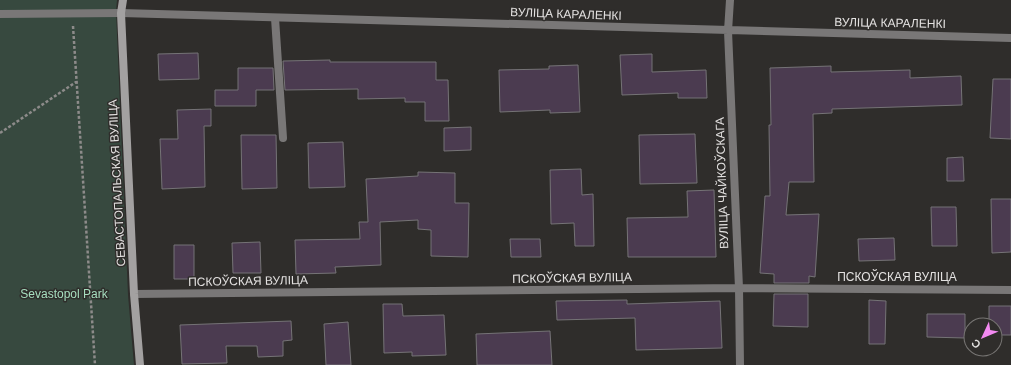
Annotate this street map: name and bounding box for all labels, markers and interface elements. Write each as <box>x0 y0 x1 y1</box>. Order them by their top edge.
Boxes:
street label: ВУЛІЦА КАРАЛЕНКІ <box>510 5 622 23</box>
street label: ВУЛІЦА КАРАЛЕНКІ <box>834 15 946 31</box>
street label: СЕВАСТОПАЛЬСКАЯ ВУЛІЦА <box>106 99 128 267</box>
street label: ВУЛІЦА ЧАЙКОЎСКАГА <box>712 117 731 249</box>
street label: ПСКОЎСКАЯ ВУЛІЦА <box>512 269 632 286</box>
street label: ПСКОЎСКАЯ ВУЛІЦА <box>837 269 957 284</box>
street label: ПСКОЎСКАЯ ВУЛІЦА <box>188 272 308 289</box>
park label: Sevastopol Park <box>20 287 109 301</box>
north arrow <box>963 317 1003 357</box>
text: С <box>969 337 983 351</box>

